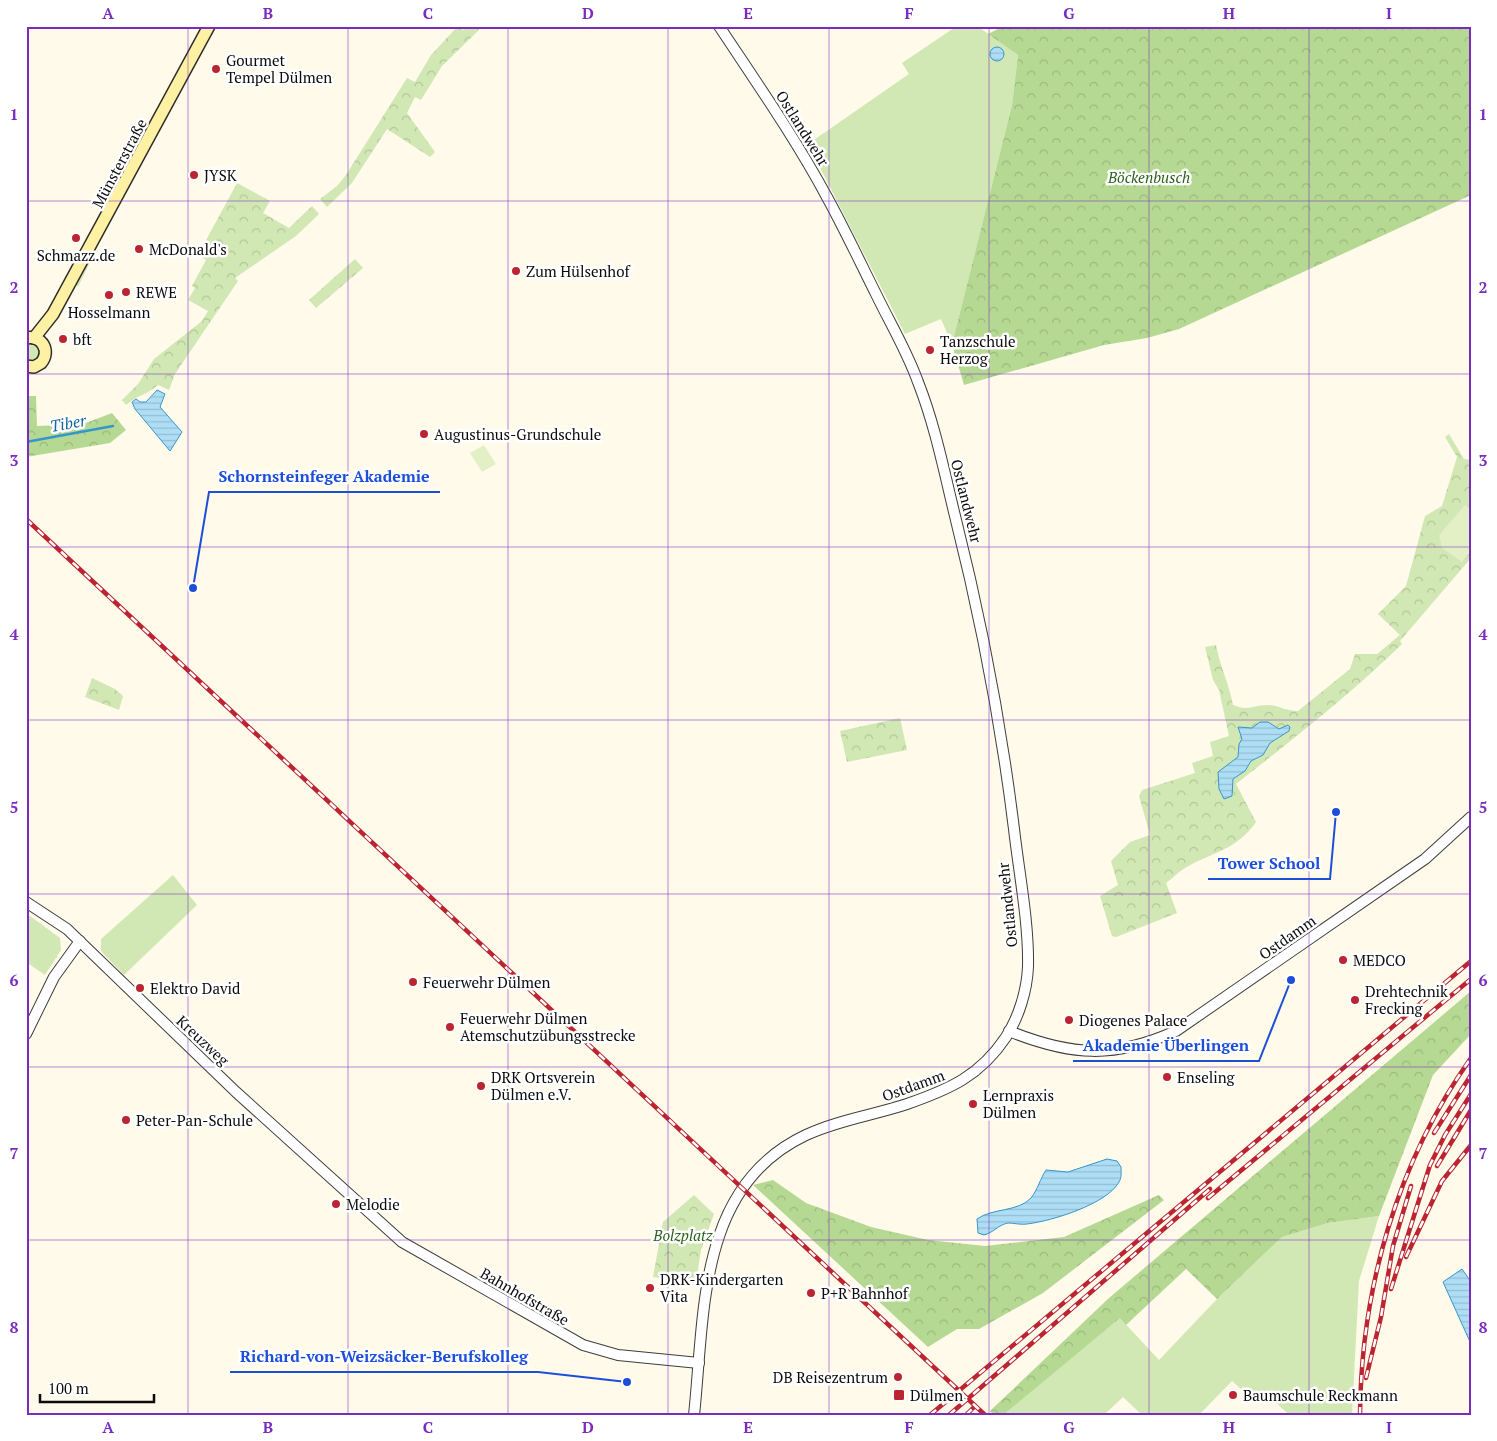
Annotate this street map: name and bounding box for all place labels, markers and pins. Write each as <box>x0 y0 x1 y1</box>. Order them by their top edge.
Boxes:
place label: Gourmet Tempel Dülmen <box>226 50 332 87</box>
marker: Gourmet Tempel Dülmen <box>210 63 222 75</box>
place label: JYSK <box>204 165 237 185</box>
marker: JYSK <box>188 169 200 181</box>
marker: Schmazz.de <box>70 232 82 244</box>
place label: McDonald's <box>149 239 227 259</box>
marker: McDonald's <box>133 243 145 255</box>
place label: Schmazz.de <box>37 245 115 265</box>
place label: Zum Hülsenhof <box>526 261 630 281</box>
marker: Zum Hülsenhof <box>510 265 522 277</box>
place label: REWE <box>136 282 177 302</box>
marker: REWE <box>120 286 132 298</box>
marker: Hosselmann <box>103 289 115 301</box>
place label: Hosselmann <box>68 302 150 322</box>
place label: bft <box>73 329 92 349</box>
place label: Tanzschule Herzog <box>940 331 1016 368</box>
marker: bft <box>57 333 69 345</box>
marker: Tanzschule Herzog <box>924 344 936 356</box>
place label: Augustinus-Grundschule <box>434 424 601 444</box>
marker: Augustinus-Grundschule <box>418 428 430 440</box>
callout: Schornsteinfeger Akademie <box>209 461 440 492</box>
callout: Tower School <box>1208 848 1330 879</box>
place label: MEDCO <box>1353 950 1406 970</box>
marker: MEDCO <box>1337 954 1349 966</box>
place label: Feuerwehr Dülmen <box>423 972 551 992</box>
marker: Feuerwehr Dülmen <box>407 976 419 988</box>
place label: Elektro David <box>150 978 240 998</box>
place label: Drehtechnik Frecking <box>1365 981 1448 1018</box>
marker: Elektro David <box>134 982 146 994</box>
marker: Drehtechnik Frecking <box>1349 994 1361 1006</box>
place label: Feuerwehr Dülmen Atemschutzübungsstrecke <box>460 1008 636 1045</box>
place label: Diogenes Palace <box>1079 1010 1187 1030</box>
marker: Diogenes Palace <box>1063 1014 1075 1026</box>
marker: Feuerwehr Dülmen Atemschutzübungsstrecke <box>444 1021 456 1033</box>
callout: Akademie Überlingen <box>1073 1030 1259 1061</box>
place label: DRK Ortsverein Dülmen e.V. <box>491 1067 595 1104</box>
place label: Enseling <box>1177 1067 1236 1087</box>
marker: Enseling <box>1161 1071 1173 1083</box>
marker: DRK Ortsverein Dülmen e.V. <box>475 1080 487 1092</box>
place label: Lernpraxis Dülmen <box>983 1085 1054 1122</box>
marker: Lernpraxis Dülmen <box>967 1098 979 1110</box>
place label: Peter-Pan-Schule <box>136 1110 253 1130</box>
marker: Peter-Pan-Schule <box>120 1114 132 1126</box>
place label: Melodie <box>346 1194 400 1214</box>
marker: Melodie <box>330 1198 342 1210</box>
place label: DRK-Kindergarten Vita <box>660 1269 784 1306</box>
marker: DRK-Kindergarten Vita <box>644 1282 656 1294</box>
place label: P+R Bahnhof <box>821 1283 909 1303</box>
marker: P+R Bahnhof <box>805 1287 817 1299</box>
callout: Richard-von-Weizsäcker-Berufskolleg <box>230 1341 538 1372</box>
place label: DB Reisezentrum <box>773 1367 888 1387</box>
marker: DB Reisezentrum <box>892 1371 904 1383</box>
place label: Dülmen <box>910 1385 963 1405</box>
place label: Baumschule Reckmann <box>1243 1385 1398 1405</box>
marker: Dülmen <box>892 1388 906 1402</box>
marker: Baumschule Reckmann <box>1227 1389 1239 1401</box>

